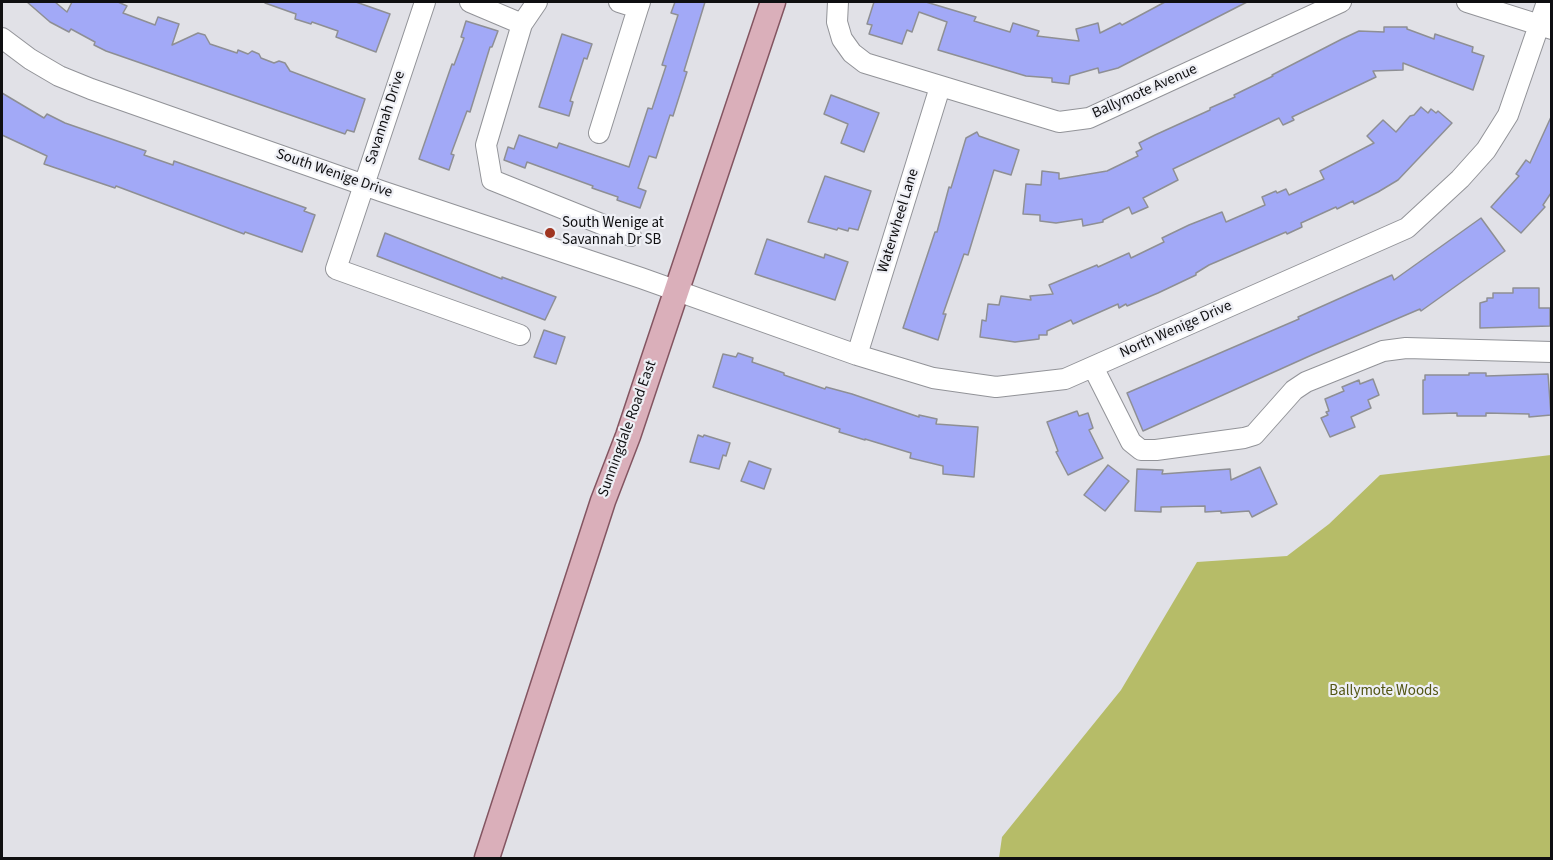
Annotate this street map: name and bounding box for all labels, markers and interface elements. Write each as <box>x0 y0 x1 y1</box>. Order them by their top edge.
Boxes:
street label: Ballymote Avenue <box>1090 61 1200 123</box>
street label: Savannah Drive <box>362 69 410 167</box>
street label: South Wenige Drive <box>273 146 395 202</box>
street label: Waterwheel Lane <box>875 167 923 275</box>
place label: South Wenige at Savannah Dr SB <box>562 215 664 250</box>
marker: South Wenige at Savannah Dr SB <box>543 226 557 240</box>
street label: North Wenige Drive <box>1117 297 1235 363</box>
street label: Sunningdale Road East <box>595 358 661 500</box>
park label: Ballymote Woods <box>1329 683 1439 701</box>

